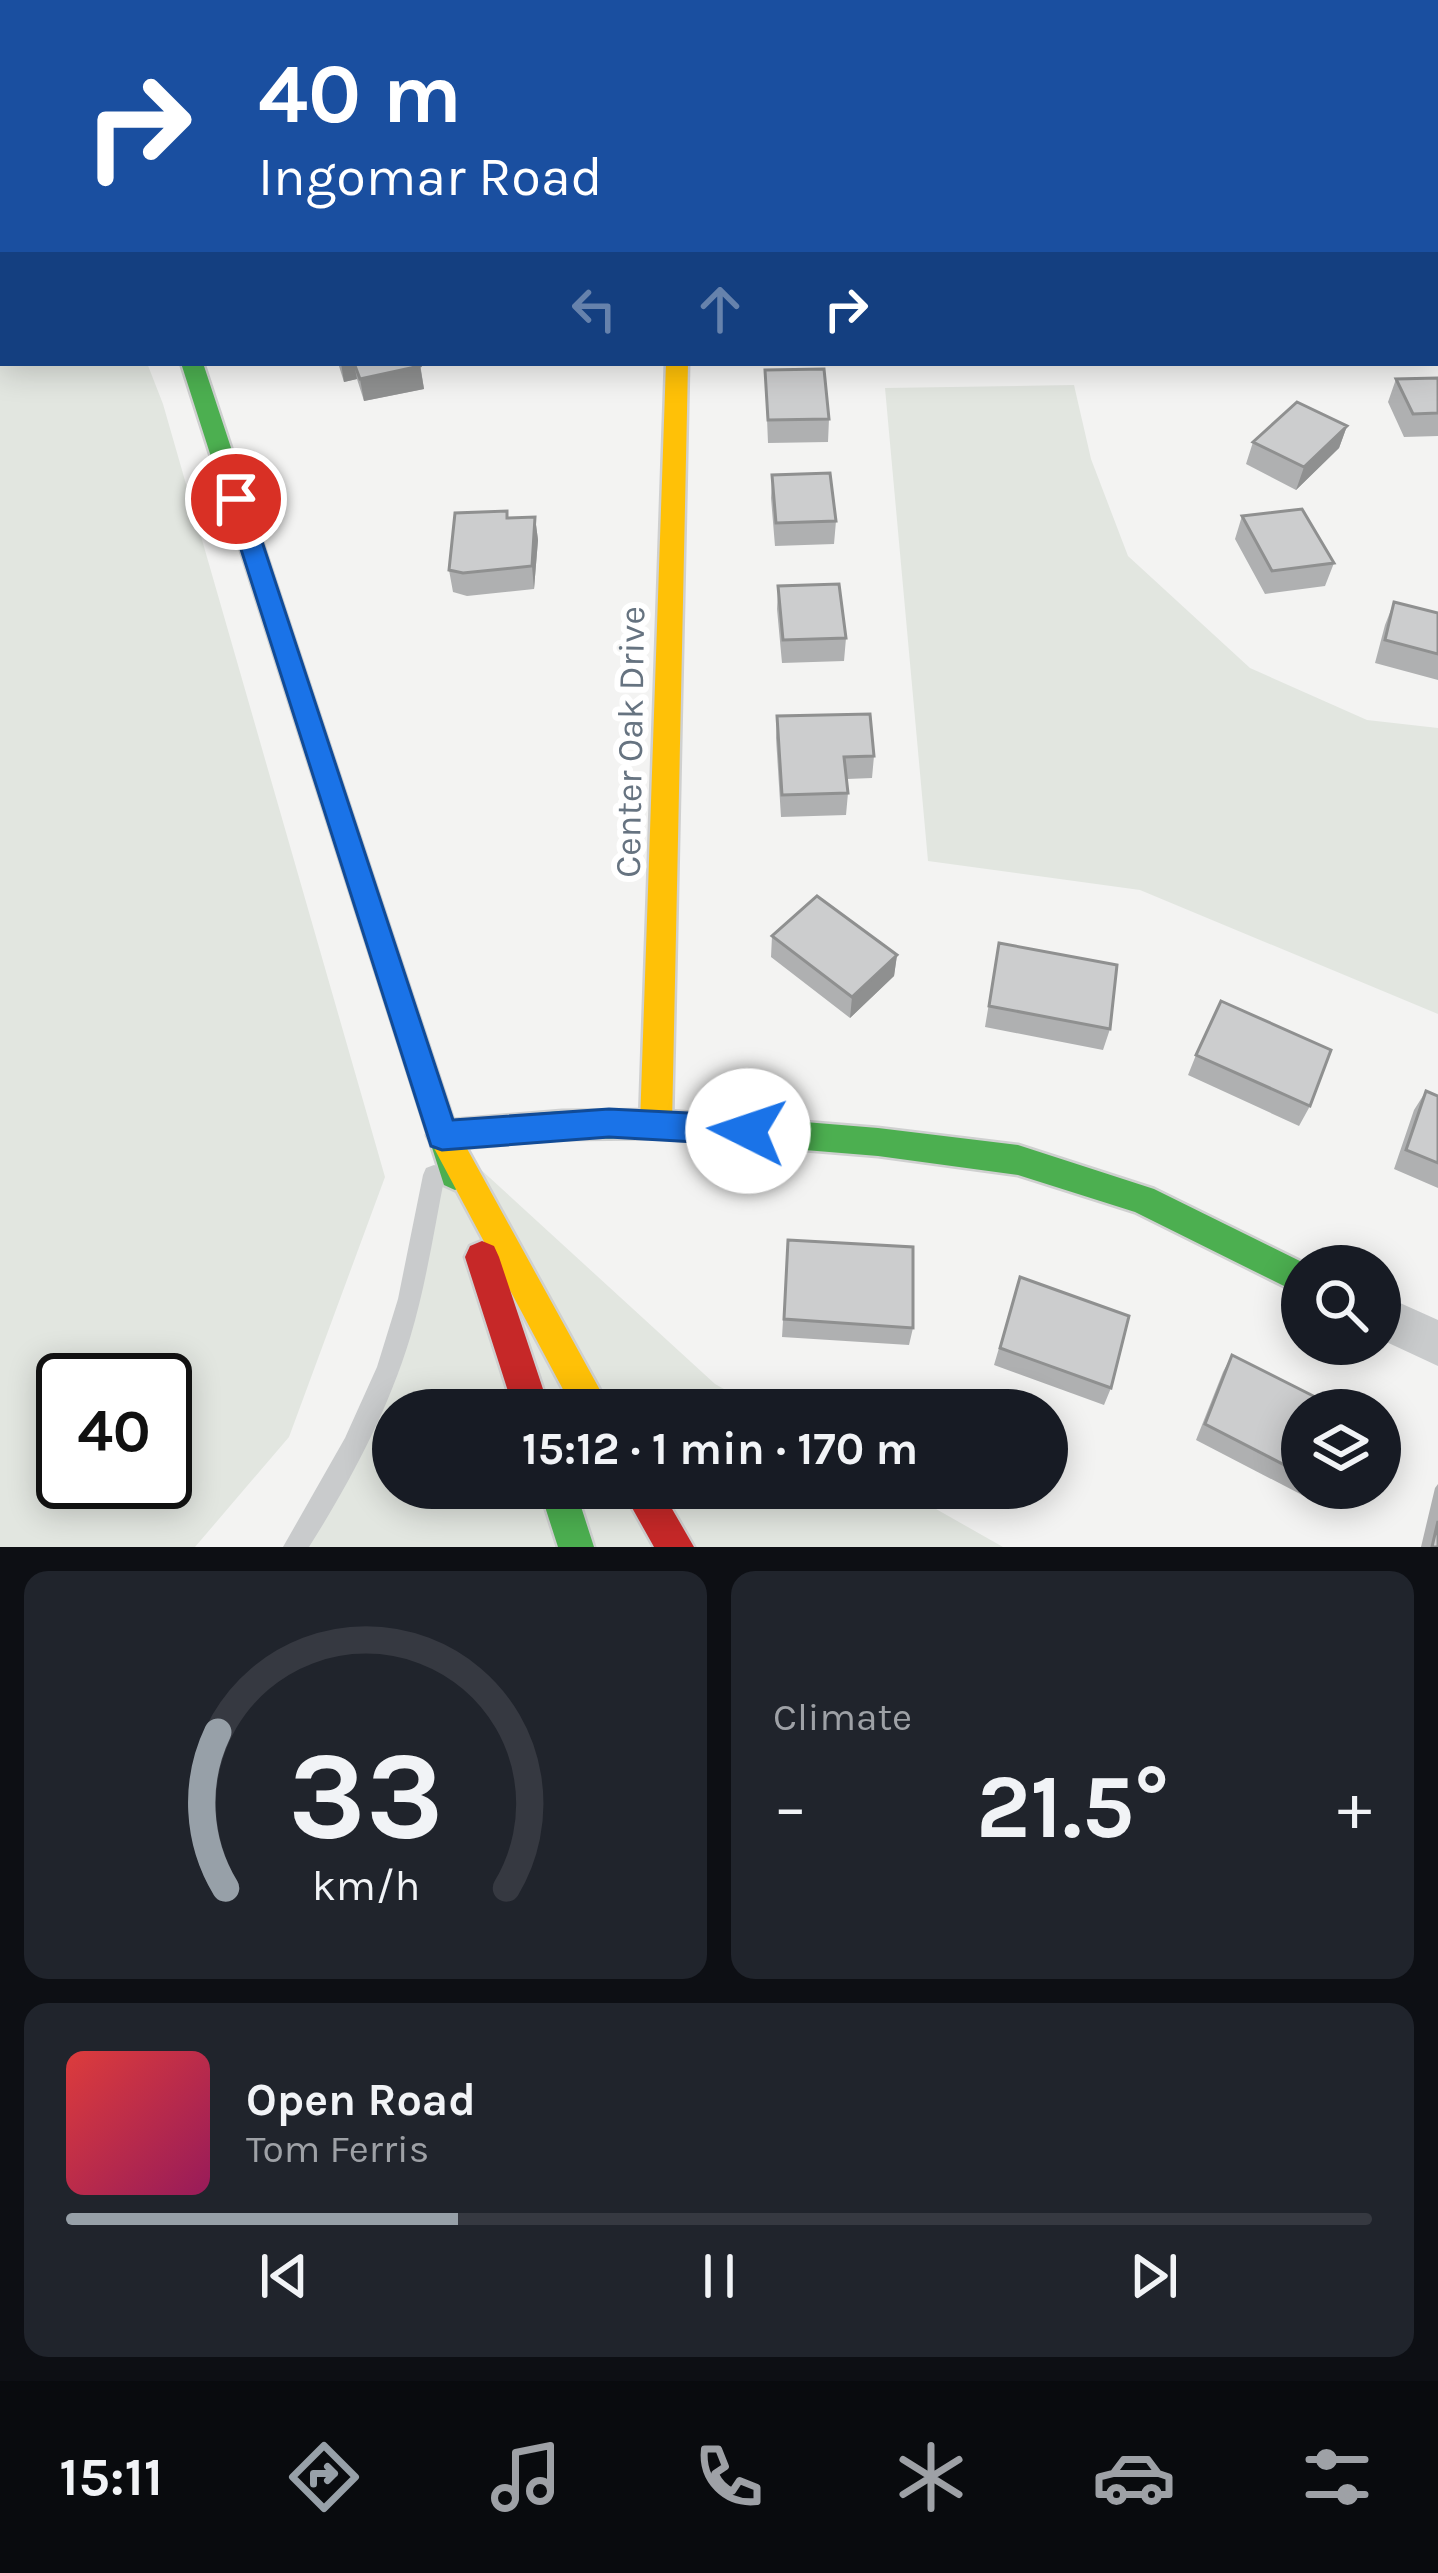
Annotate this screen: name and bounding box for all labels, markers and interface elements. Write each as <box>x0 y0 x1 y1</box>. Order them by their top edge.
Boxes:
text: 40 m <box>258 45 462 143</box>
icon: right <box>60 48 216 204</box>
text: Ingomar Road <box>258 145 603 209</box>
icon: left <box>561 276 627 342</box>
icon: ahead <box>687 276 753 342</box>
icon: right <box>813 276 879 342</box>
pin <box>185 448 287 550</box>
icon: arrive <box>203 466 269 532</box>
street label: Center Oak Drive <box>607 606 653 878</box>
position arrow <box>685 1068 811 1194</box>
map controls <box>1281 1245 1401 1509</box>
button: search <box>1281 1245 1401 1365</box>
speed limit sign: 40 <box>36 1353 192 1509</box>
button: layers <box>1281 1389 1401 1509</box>
text: 15:12 · 1 min · 170 m <box>522 1423 918 1475</box>
text: Climate <box>773 1694 912 1740</box>
text: 33 <box>288 1723 443 1868</box>
text: 21.5° <box>976 1754 1169 1860</box>
text: − <box>773 1768 808 1846</box>
text: + <box>1337 1768 1372 1846</box>
text: km/h <box>311 1861 420 1911</box>
text: Open Road <box>246 2074 476 2126</box>
text: Tom Ferris <box>246 2126 429 2172</box>
icon: previous <box>251 2243 317 2309</box>
icon: pause <box>686 2243 752 2309</box>
icon: next <box>1121 2243 1187 2309</box>
icon: directions <box>282 2435 366 2519</box>
icon: music <box>484 2435 568 2519</box>
icon: phone <box>687 2435 771 2519</box>
icon: climate <box>889 2435 973 2519</box>
icon: car <box>1092 2435 1176 2519</box>
icon: filters <box>1295 2435 1379 2519</box>
text: 15:11 <box>59 2445 163 2509</box>

